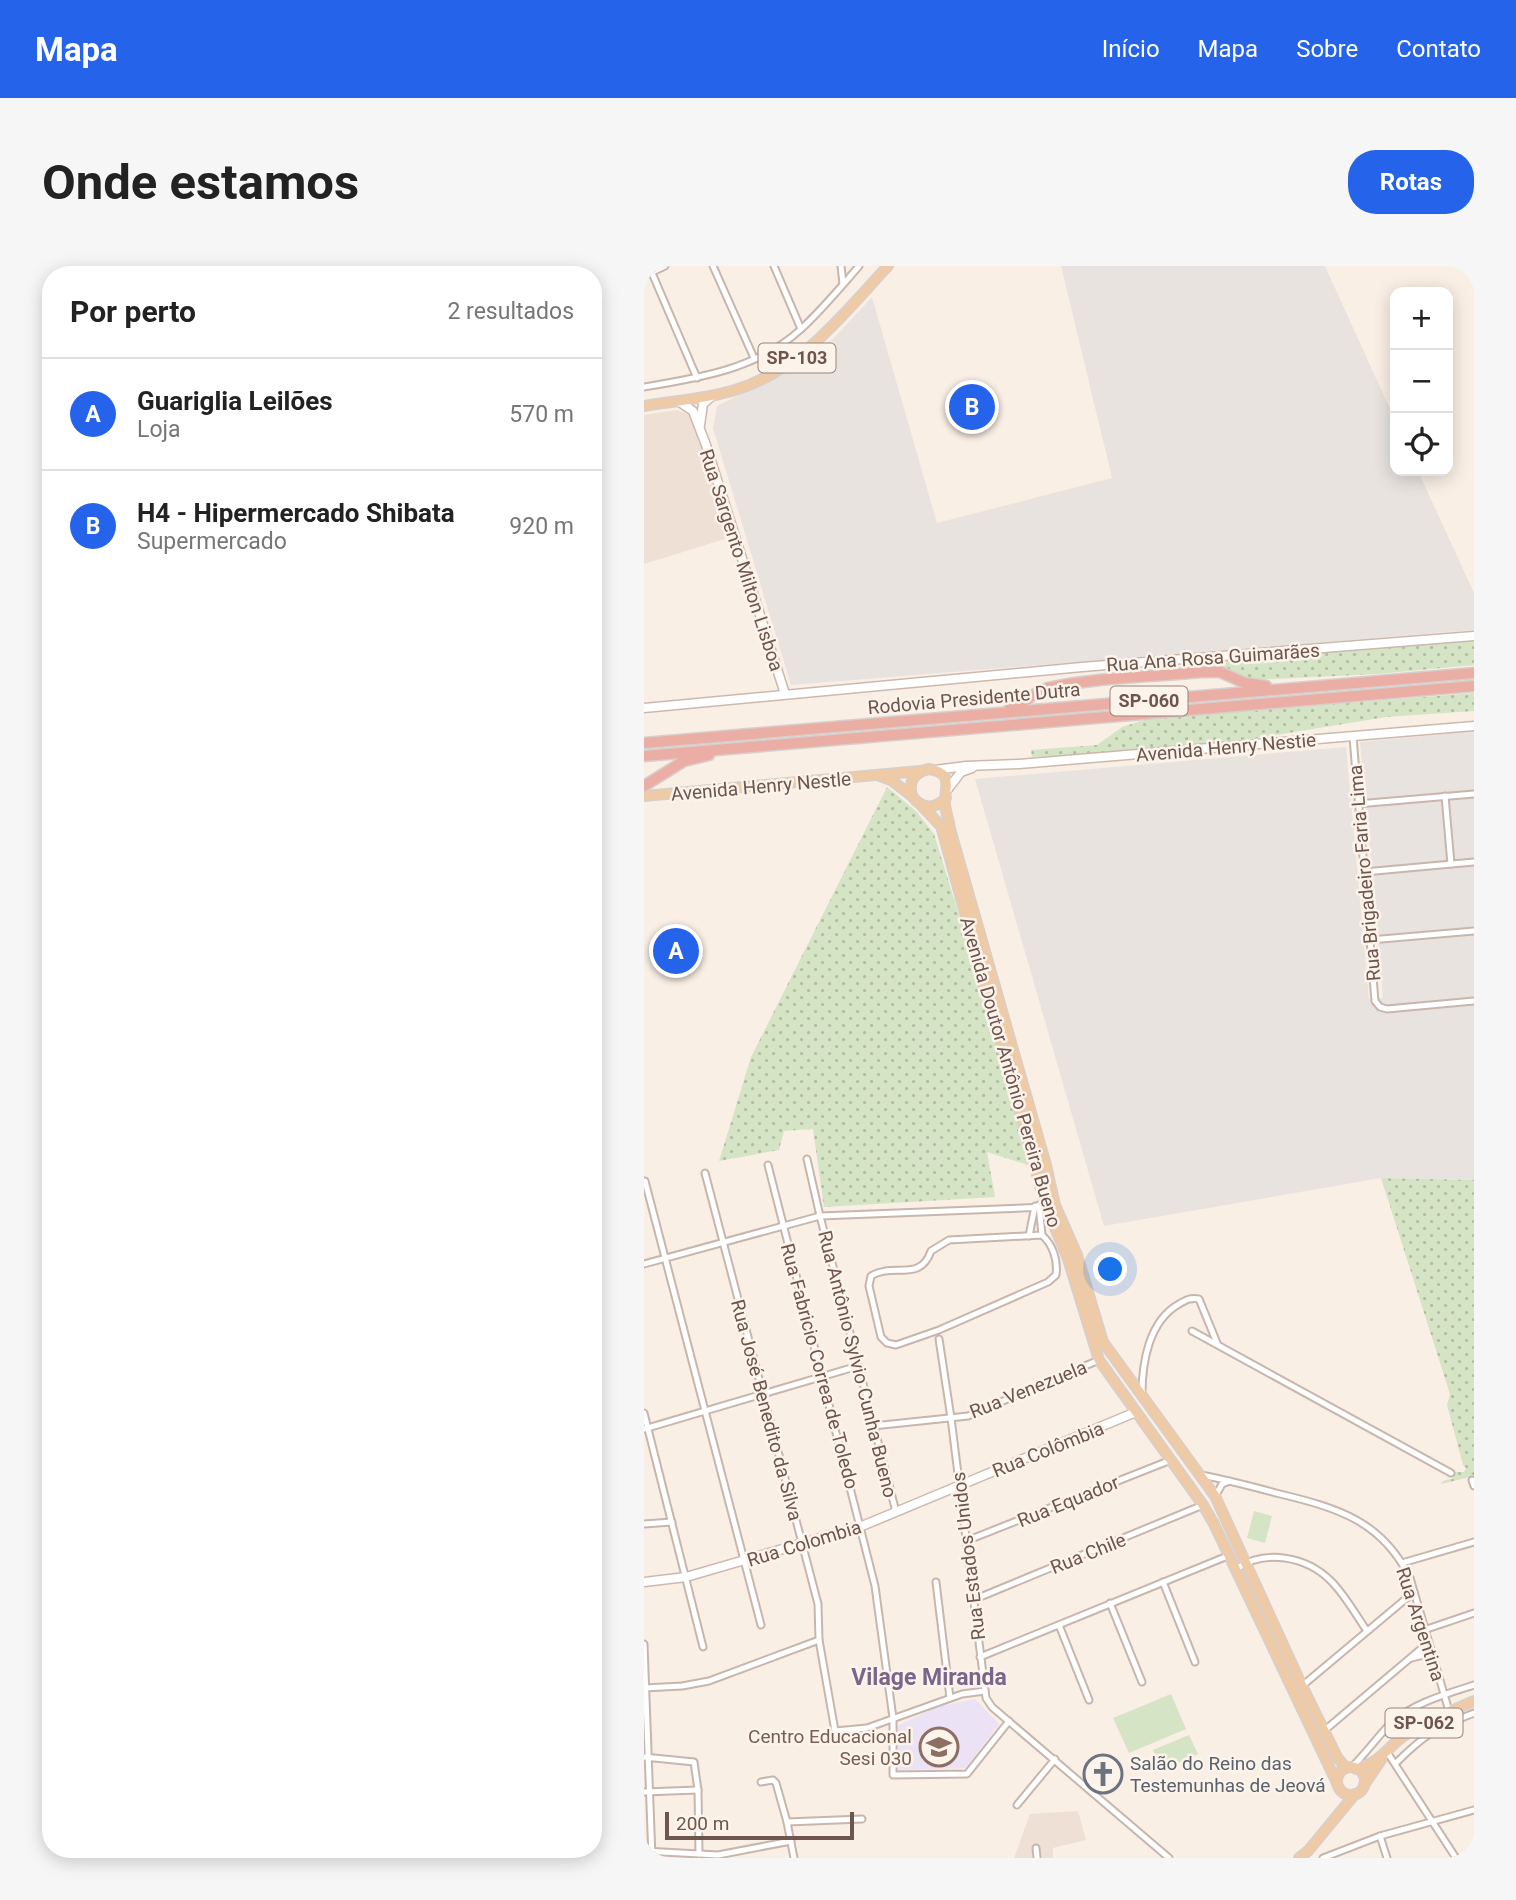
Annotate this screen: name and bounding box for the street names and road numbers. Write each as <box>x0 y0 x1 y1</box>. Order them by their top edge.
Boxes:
road number: SP-103 <box>758 344 836 372</box>
street label: Rua Sargento Milton Lisboa <box>695 446 788 674</box>
street label: Rua Ana Rosa Guimarães <box>1106 639 1321 676</box>
street label: Rodovia Presidente Dutra <box>867 678 1081 719</box>
road number: SP-060 <box>1110 687 1188 716</box>
street label: Avenida Henry Nestie <box>1135 728 1317 767</box>
street label: Rua Brigadeiro Faria Lima <box>1344 764 1385 982</box>
street label: Avenida Henry Nestle <box>670 767 852 806</box>
street label: Avenida Doutor Antônio Pereira Bueno <box>955 914 1066 1230</box>
street label: Rua Antônio Sylvio Cunha Bueno <box>813 1228 902 1500</box>
street label: Rua Fabricio Correa de Toledo <box>776 1241 863 1491</box>
street label: Rua José Benedito da Silva <box>726 1297 807 1523</box>
street label: Rua Venezuela <box>966 1355 1090 1423</box>
street label: Rua Colômbia <box>989 1417 1107 1482</box>
street label: Rua Equador <box>1014 1470 1123 1532</box>
street label: Rua Estados Unidos <box>947 1471 990 1641</box>
street label: Rua Colombia <box>744 1515 864 1572</box>
street label: Rua Chile <box>1047 1528 1129 1579</box>
street label: Rua Argentina <box>1391 1564 1450 1684</box>
road number: SP-062 <box>1386 1708 1462 1738</box>

